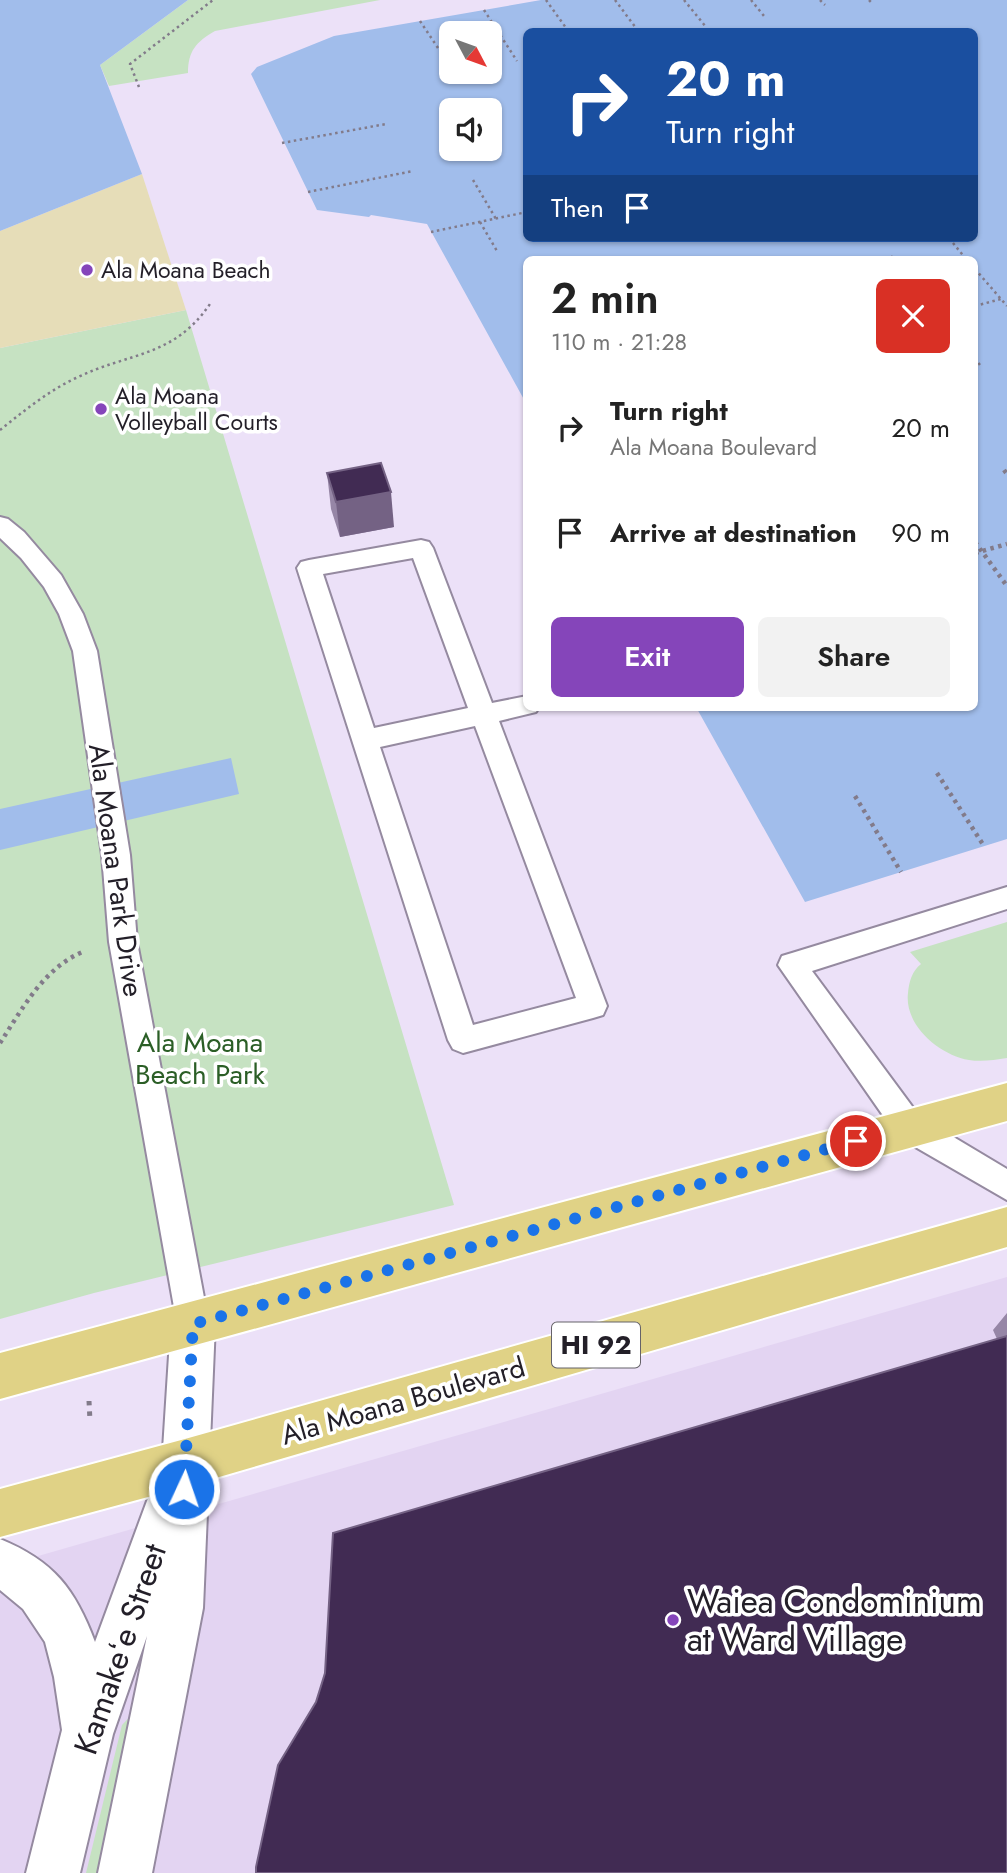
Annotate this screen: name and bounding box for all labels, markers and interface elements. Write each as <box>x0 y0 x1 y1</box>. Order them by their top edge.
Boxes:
north arrow <box>439 21 502 84</box>
map controls <box>439 21 502 161</box>
text: 20 m <box>666 44 785 114</box>
icon: right <box>551 56 642 147</box>
button: sound <box>439 98 502 161</box>
text: Turn right <box>666 109 795 155</box>
text: Then <box>551 189 604 227</box>
icon: arrive <box>618 189 656 227</box>
place label: Ala Moana Beach <box>101 253 271 287</box>
marker: Ala Moana Beach <box>79 262 95 278</box>
text: 2 min <box>551 268 659 329</box>
button: close <box>876 279 950 353</box>
text: 110 m · 21:28 <box>551 325 687 359</box>
place label: Ala Moana Volleyball Courts <box>115 379 278 439</box>
text: Turn right <box>610 392 728 430</box>
marker: Ala Moana Volleyball Courts <box>93 401 109 417</box>
icon: right <box>551 409 589 447</box>
text: 20 m <box>892 409 950 447</box>
text: Ala Moana Boulevard <box>610 430 817 464</box>
icon: arrive <box>551 514 589 552</box>
text: Arrive at destination <box>610 514 857 552</box>
text: 90 m <box>891 514 950 552</box>
button: Exit <box>551 617 744 697</box>
button: Share <box>758 617 950 697</box>
street label: Ala Moana Park Drive <box>78 741 154 999</box>
park label: Ala Moana Beach Park <box>135 1022 266 1095</box>
pin <box>826 1111 886 1171</box>
icon: arrive <box>837 1122 875 1160</box>
road number: HI 92 <box>552 1322 640 1368</box>
street label: Ala Moana Boulevard <box>276 1347 530 1455</box>
position arrow <box>147 1452 221 1526</box>
street label: Kamakeʻe Street <box>62 1537 178 1761</box>
place label: Waiea Condominium at Ward Village <box>687 1578 982 1663</box>
marker: Waiea Condominium at Ward Village <box>665 1612 681 1628</box>

